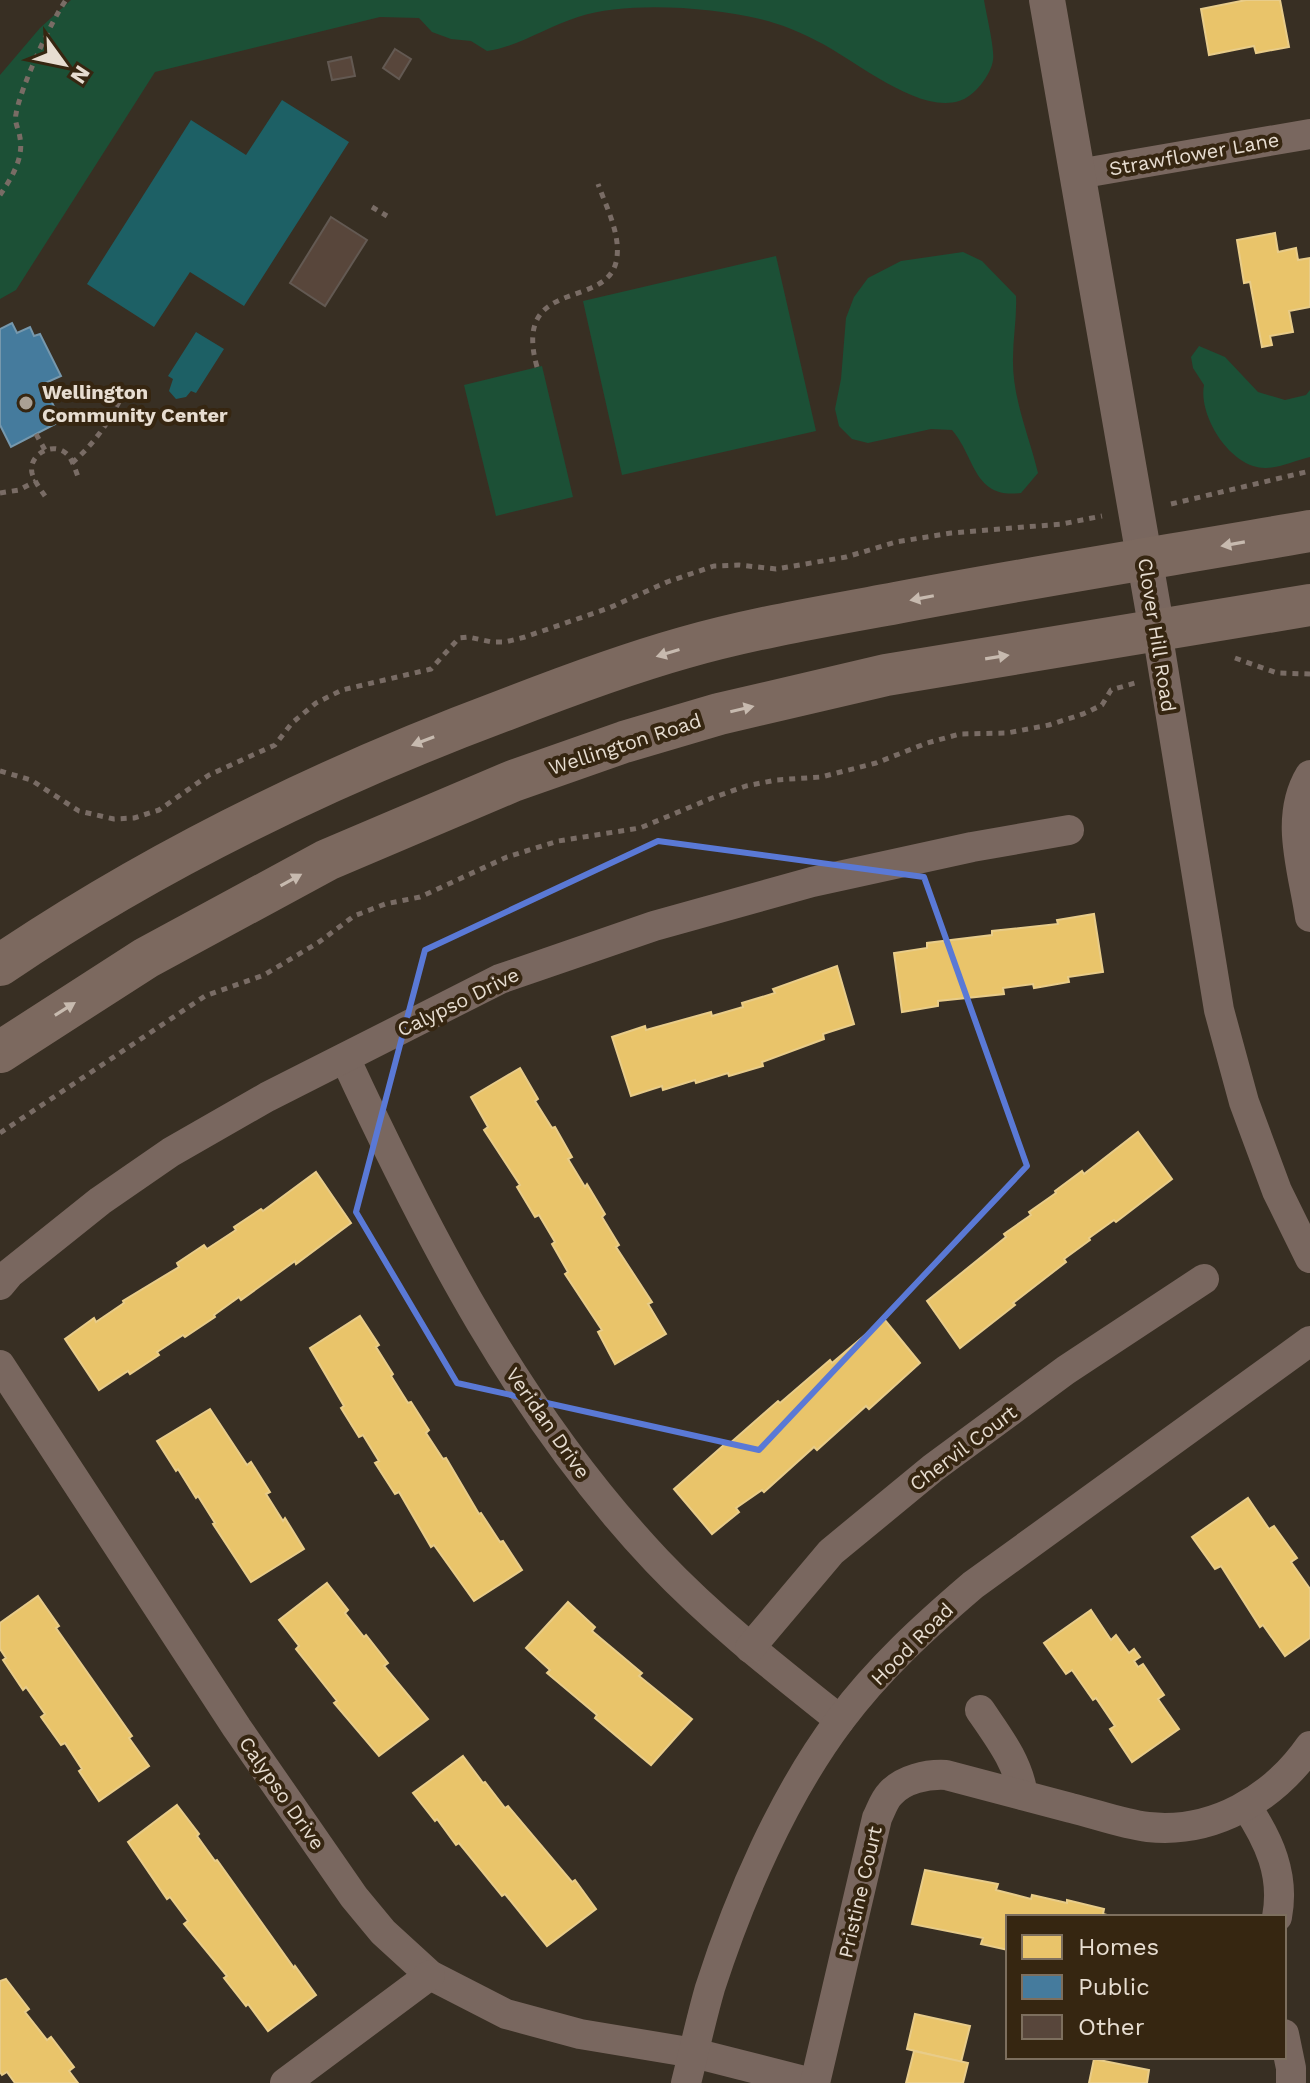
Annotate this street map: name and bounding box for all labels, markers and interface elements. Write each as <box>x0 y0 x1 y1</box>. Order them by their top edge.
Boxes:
north arrow <box>24 24 104 104</box>
text: N <box>65 61 95 88</box>
street label: Strawflower Lane <box>1107 127 1281 181</box>
place label: Wellington Community Center <box>42 380 228 427</box>
marker: Wellington Community Center <box>17 394 35 412</box>
one-way arrow <box>1220 539 1245 551</box>
street label: Clover Hill Road <box>1133 556 1181 714</box>
one-way arrow <box>909 592 934 604</box>
one-way arrow <box>655 647 679 659</box>
one-way arrow <box>985 650 1010 663</box>
one-way arrow <box>730 702 755 715</box>
street label: Wellington Road <box>546 708 704 780</box>
one-way arrow <box>411 735 435 748</box>
one-way arrow <box>279 873 302 886</box>
street label: Calypso Drive <box>393 962 523 1042</box>
one-way arrow <box>54 1002 76 1016</box>
street label: Veridan Drive <box>501 1363 595 1483</box>
street label: Chervil Court <box>905 1400 1022 1496</box>
street label: Hood Road <box>866 1598 958 1690</box>
street label: Calypso Drive <box>234 1732 330 1854</box>
street label: Pristine Court <box>833 1823 887 1960</box>
legend <box>1006 1915 1286 2059</box>
text: Homes <box>1078 1933 1159 1961</box>
text: Public <box>1078 1973 1150 2001</box>
text: Other <box>1078 2013 1145 2041</box>

